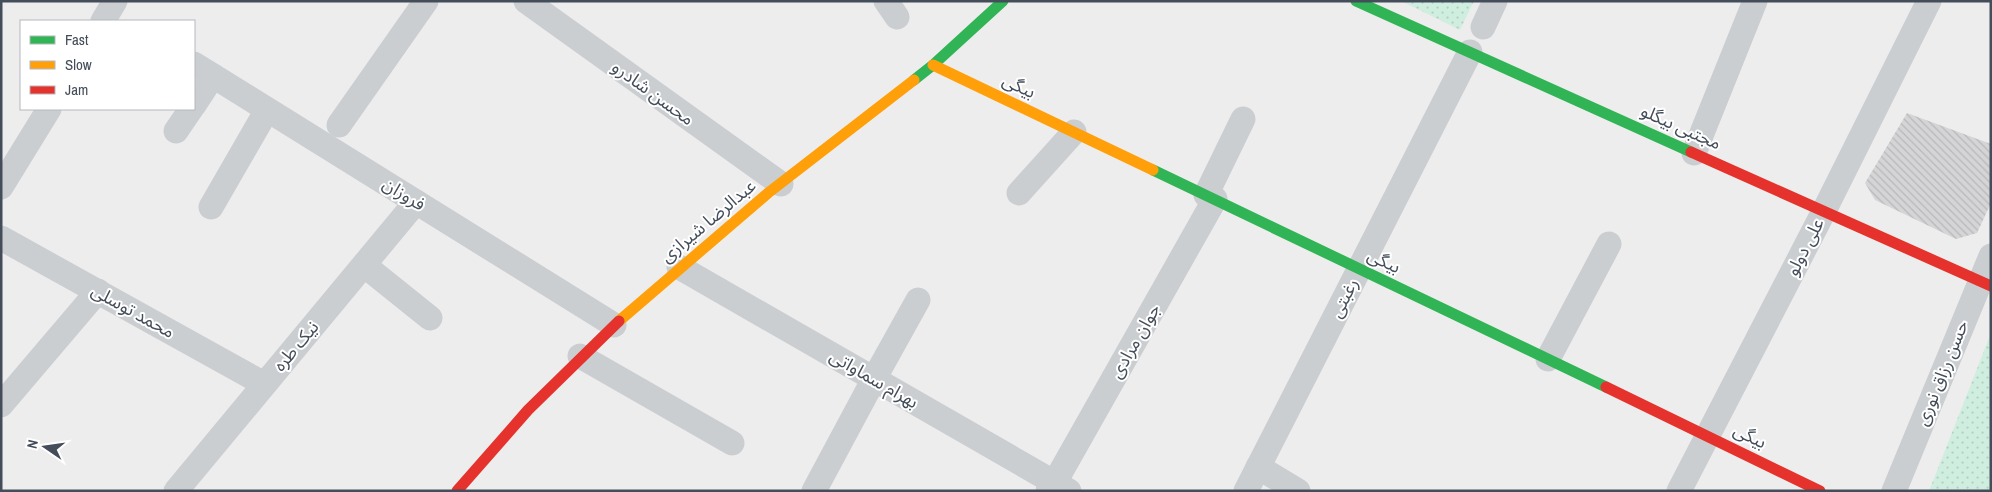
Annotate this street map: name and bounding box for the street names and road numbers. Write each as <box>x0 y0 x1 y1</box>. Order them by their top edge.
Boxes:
street label: محسن شادرو <box>607 54 699 131</box>
street label: بیگی <box>999 67 1040 104</box>
street label: مجتبی بیگلو <box>1637 98 1725 155</box>
street label: فروزان <box>378 171 430 216</box>
street label: عبدالرضا شیرازی <box>654 173 761 268</box>
street label: علی دولو <box>1779 214 1830 280</box>
street label: بیگی <box>1364 242 1405 279</box>
street label: رغبتی <box>1323 274 1364 322</box>
street label: محمد توسلی <box>87 277 179 344</box>
street label: جوان مرادی <box>1103 299 1166 383</box>
street label: نیک طره <box>267 315 324 376</box>
street label: حسن رزاق نوری <box>1909 316 1974 429</box>
street label: بهرام سماواتی <box>824 343 923 416</box>
street label: بیگی <box>1729 417 1771 454</box>

